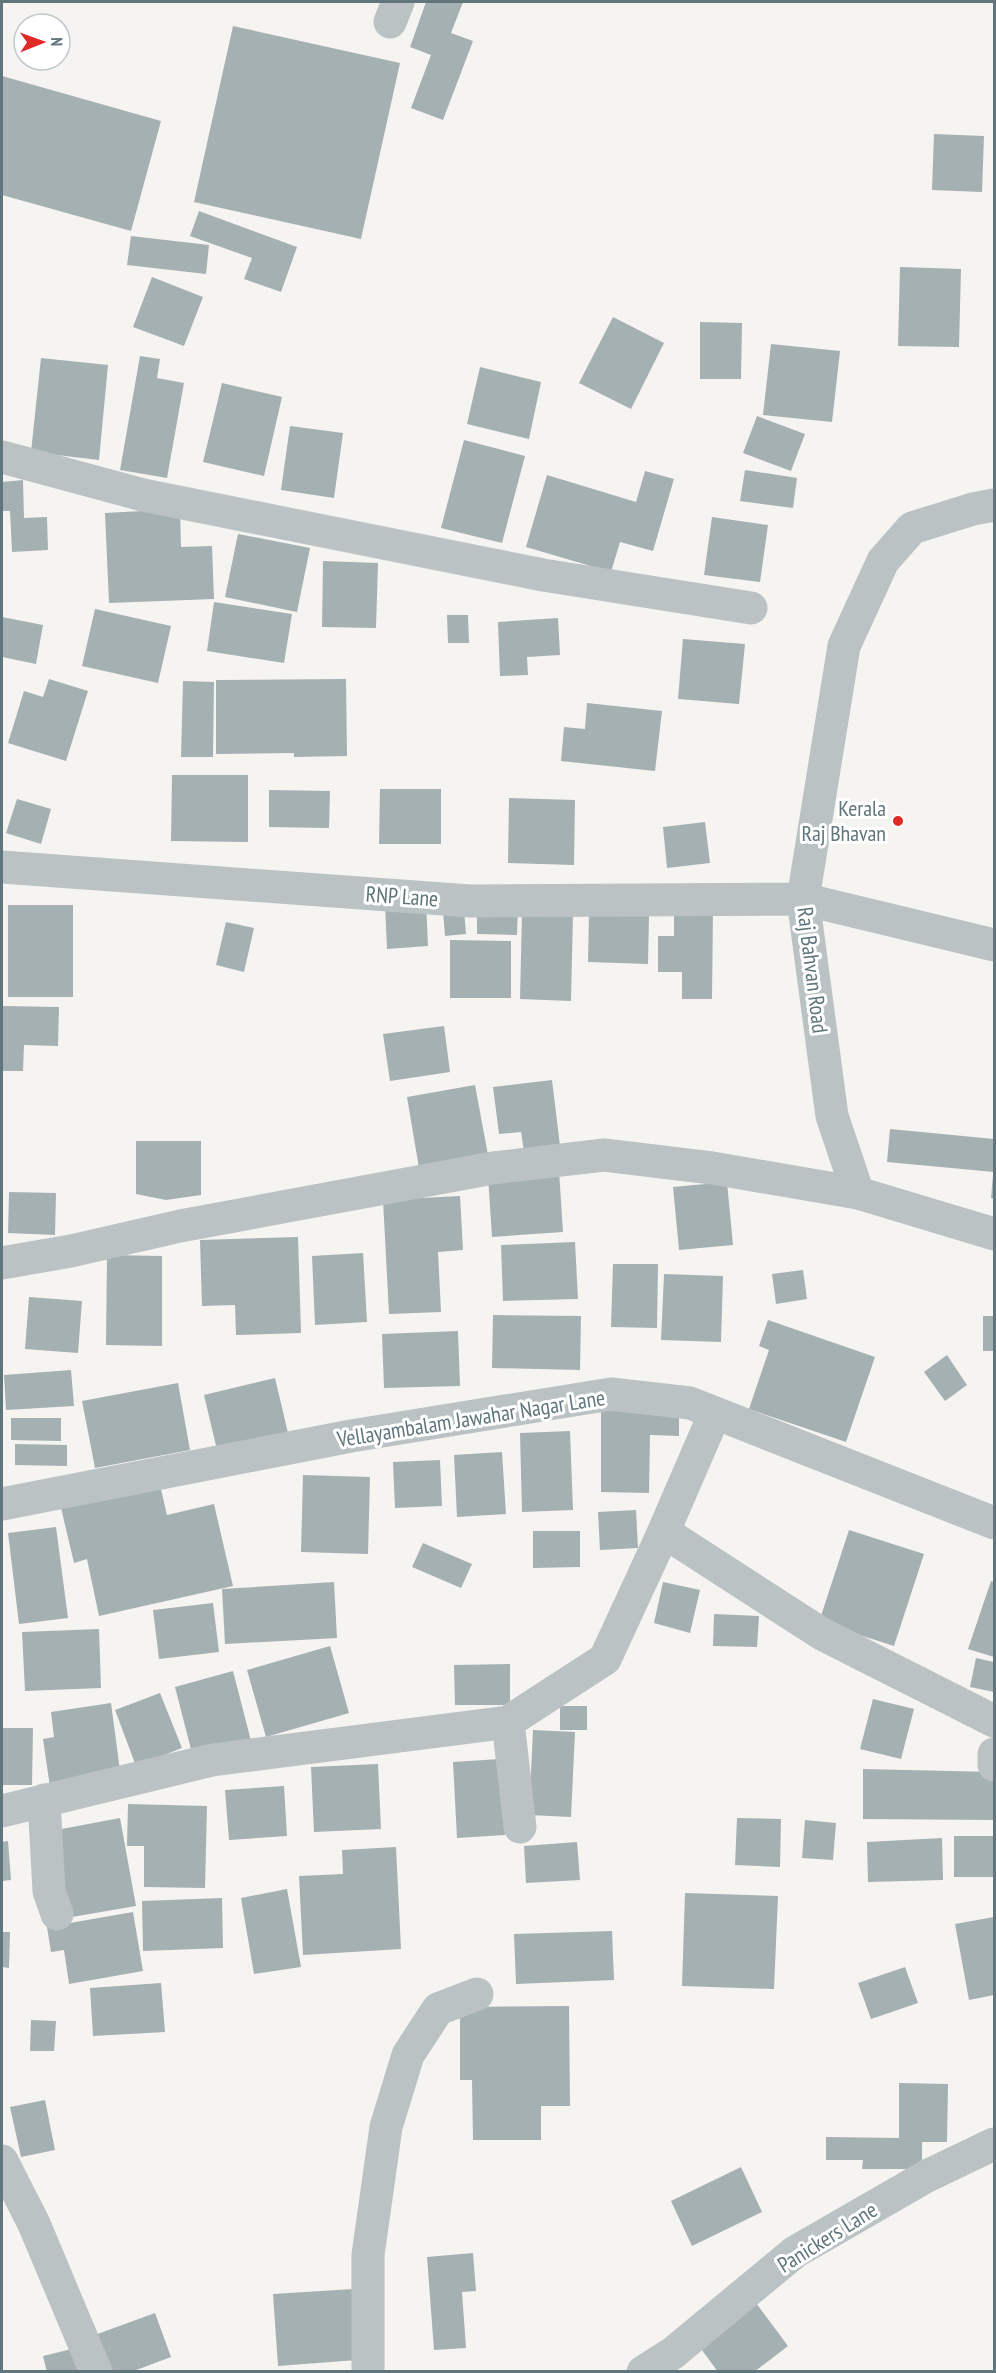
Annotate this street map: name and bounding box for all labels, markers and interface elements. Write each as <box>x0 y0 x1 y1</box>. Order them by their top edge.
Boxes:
north arrow <box>12 12 72 72</box>
text: N <box>47 37 67 46</box>
place label: Kerala Raj Bhavan <box>801 794 886 847</box>
marker: Kerala Raj Bhavan <box>891 814 905 828</box>
street label: RNP Lane <box>365 879 439 913</box>
street label: Raj Bahvan Road <box>791 905 835 1035</box>
street label: Vellayambalam Jawahar Nagar Lane <box>334 1383 607 1453</box>
street label: Panickers Lane <box>772 2195 882 2279</box>

